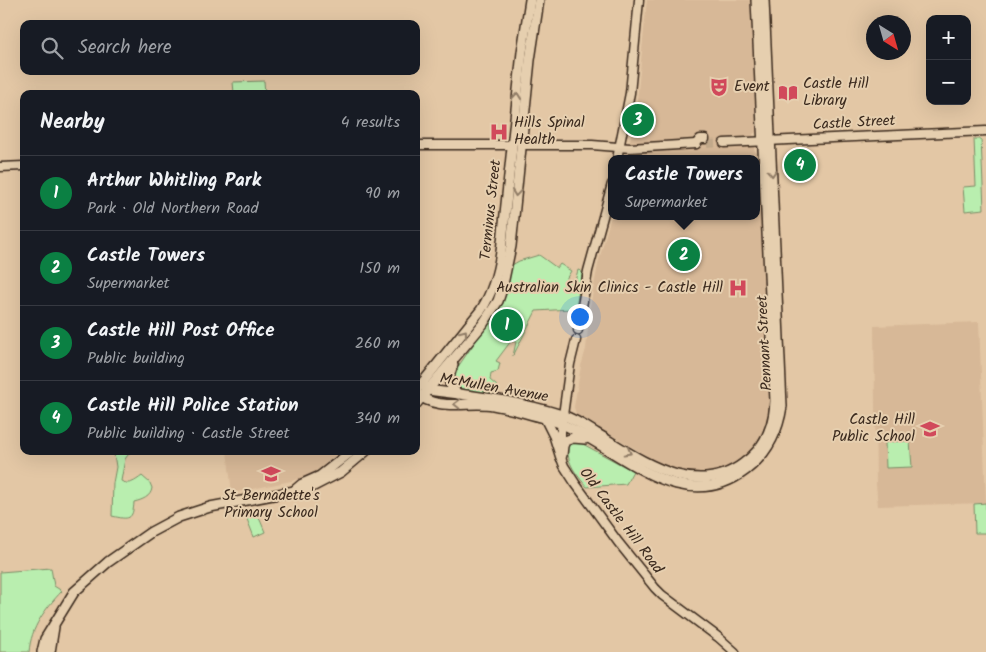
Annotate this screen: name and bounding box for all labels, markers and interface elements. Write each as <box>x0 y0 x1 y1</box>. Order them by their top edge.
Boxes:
north arrow <box>866 15 911 60</box>
map controls <box>926 15 971 105</box>
button: + <box>926 15 971 60</box>
search box <box>20 20 420 75</box>
text: Search here <box>78 33 172 63</box>
icon: search <box>38 34 66 62</box>
button: − <box>926 60 971 105</box>
place label: Castle Hill Library <box>803 72 869 113</box>
place label: Event <box>734 75 770 99</box>
theatre icon: Event <box>708 76 730 98</box>
library icon: Castle Hill Library <box>777 82 799 104</box>
one-way arrow <box>512 92 523 100</box>
pin: 3 <box>622 101 654 139</box>
text: Nearby <box>40 106 105 139</box>
street label: Castle Street <box>812 109 896 137</box>
text: 4 results <box>341 110 400 135</box>
place label: Hills Spinal Health <box>514 111 585 152</box>
hospital icon: Hills Spinal Health <box>488 121 510 143</box>
pin: 4 <box>784 146 816 184</box>
popup <box>608 155 760 220</box>
street label: Terminus Street <box>474 158 508 261</box>
text: Castle Towers <box>625 160 743 190</box>
text: Arthur Whitling Park <box>87 166 261 196</box>
one-way arrow <box>767 170 777 177</box>
text: 1 <box>54 181 58 206</box>
text: 90 m <box>365 181 400 206</box>
one-way arrow <box>511 190 522 198</box>
text: Supermarket <box>625 190 708 215</box>
text: Park · Old Northern Road <box>87 196 258 221</box>
pin: 2 <box>668 236 700 274</box>
text: Castle Towers <box>87 241 205 271</box>
text: 2 <box>51 256 61 281</box>
text: 150 m <box>359 256 400 281</box>
text: Supermarket <box>87 271 170 296</box>
place label: Australian Skin Clinics - Castle Hill <box>496 276 723 300</box>
hospital icon: Australian Skin Clinics - Castle Hill <box>727 277 749 299</box>
street label: Pennant Street <box>751 294 779 391</box>
your location <box>567 304 593 330</box>
pin: 1 <box>491 306 523 344</box>
text: Castle Hill Post Office <box>87 316 275 346</box>
one-way arrow <box>459 330 467 339</box>
text: 3 <box>52 331 60 356</box>
text: 260 m <box>355 331 400 356</box>
text: Public building <box>87 346 185 371</box>
street label: McMullen Avenue <box>438 367 550 409</box>
text: Castle Hill Police Station <box>87 391 299 421</box>
one-way arrow <box>453 399 461 410</box>
text: 4 <box>52 406 60 431</box>
text: 340 m <box>355 406 400 431</box>
place label: Castle Hill Public School <box>832 408 915 449</box>
school or university icon: Castle Hill Public School <box>919 418 941 440</box>
text: Public building · Castle Street <box>87 421 290 446</box>
one-way arrow <box>623 445 632 455</box>
school or university icon: St Bernadette's Primary School <box>260 463 282 485</box>
street label: Old Castle Hill Road <box>573 463 669 580</box>
place label: St Bernadette's Primary School <box>222 484 320 525</box>

